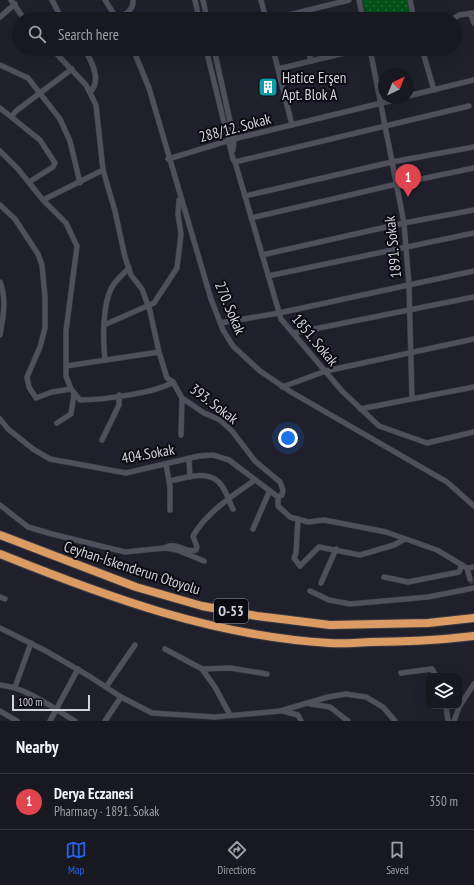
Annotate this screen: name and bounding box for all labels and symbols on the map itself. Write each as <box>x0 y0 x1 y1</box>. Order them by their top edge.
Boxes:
place label: Hatice Erşen Apt. Blok A <box>282 68 346 104</box>
north arrow <box>378 68 414 104</box>
building icon: Hatice Erşen Apt. Blok A <box>257 76 279 98</box>
street label: 288/12. Sokak <box>197 109 273 146</box>
pin: 1 <box>395 164 421 197</box>
street label: 1891. Sokak <box>380 215 405 279</box>
street label: 270. Sokak <box>211 278 250 337</box>
street label: 1851. Sokak <box>288 310 343 370</box>
street label: 393. Sokak <box>186 379 242 428</box>
your location <box>278 428 298 448</box>
street label: 404.Sokak <box>120 439 176 468</box>
street label: Ceyhan-İskenderun Otoyolu <box>62 536 203 599</box>
road number: O-53 <box>214 599 248 623</box>
scale bar <box>12 693 90 712</box>

